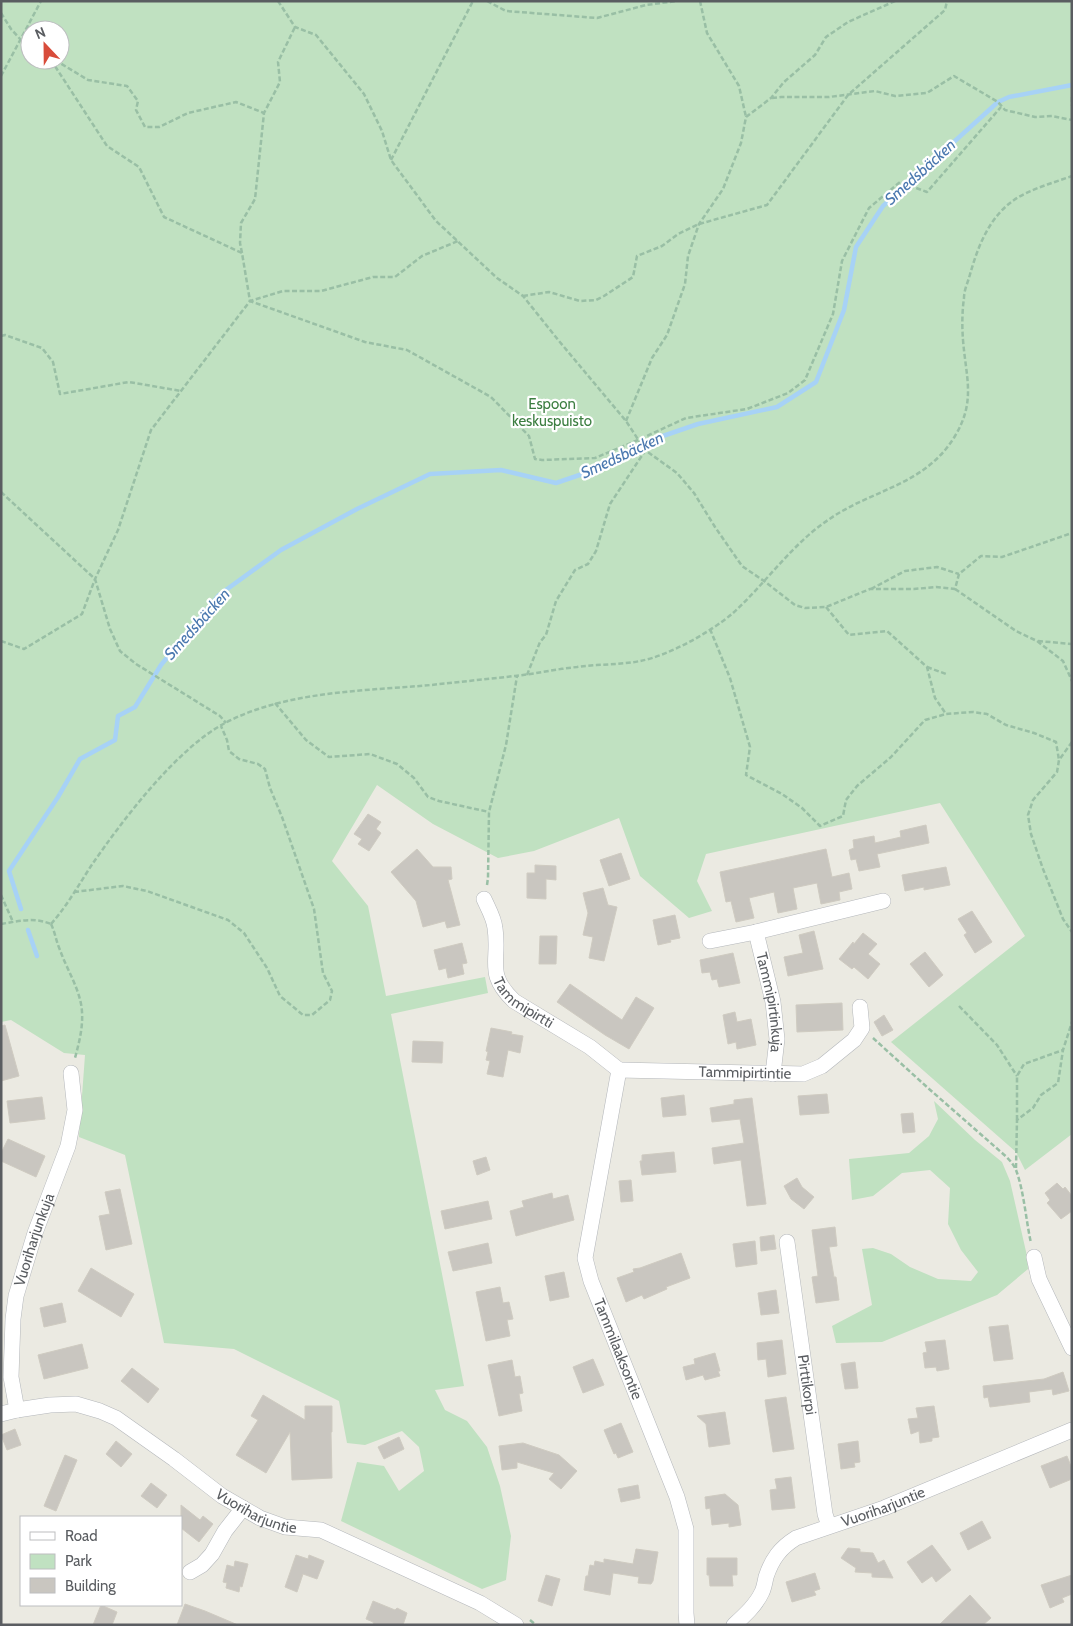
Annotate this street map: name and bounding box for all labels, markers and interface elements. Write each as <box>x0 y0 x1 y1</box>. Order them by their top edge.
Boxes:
north arrow <box>20 20 70 70</box>
text: N <box>32 23 48 43</box>
water label: Smedsbäcken <box>881 135 959 209</box>
park label: Espoon keskuspuisto <box>512 395 592 430</box>
water label: Smedsbäcken <box>578 428 666 482</box>
water label: Smedsbäcken <box>160 585 234 663</box>
street label: Tammipirtinkuja <box>752 950 786 1054</box>
street label: Tammipirtti <box>489 974 557 1032</box>
street label: Tammipirtintie <box>699 1063 792 1083</box>
street label: Vuoriharjunkuja <box>10 1190 59 1288</box>
street label: Tammilaaksontie <box>590 1296 646 1402</box>
street label: Pirttikorpi <box>794 1353 820 1416</box>
street label: Vuoriharjuntie <box>839 1483 928 1531</box>
street label: Vuoriharjuntie <box>212 1485 298 1537</box>
legend <box>20 1516 182 1606</box>
text: Road <box>65 1527 98 1545</box>
text: Park <box>65 1552 92 1570</box>
text: Building <box>65 1577 116 1595</box>

